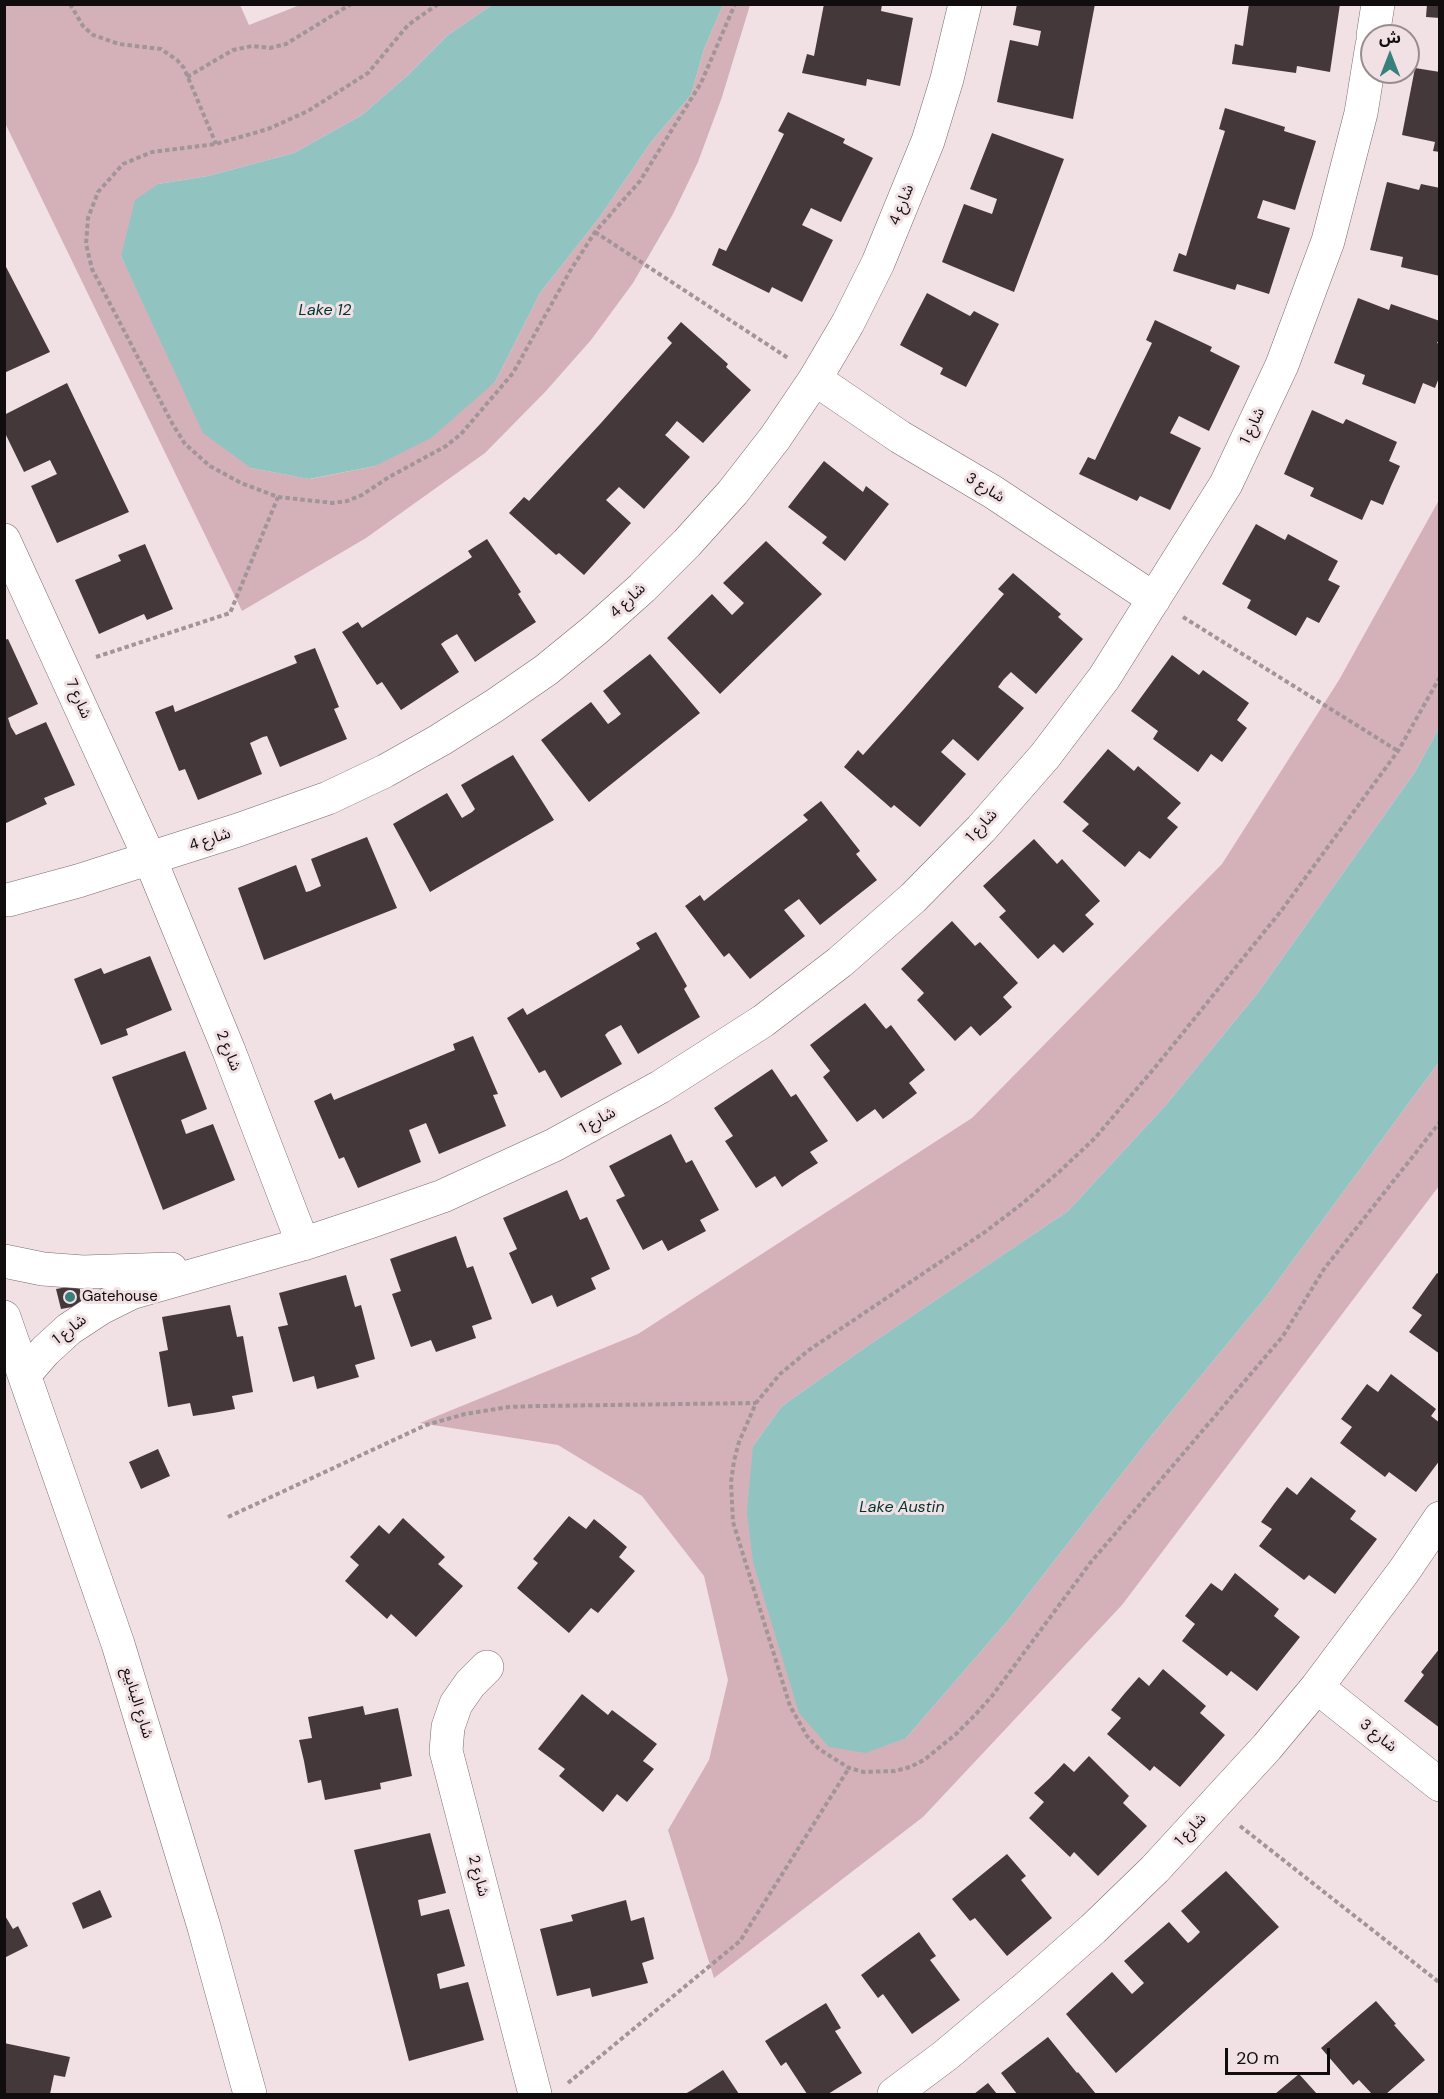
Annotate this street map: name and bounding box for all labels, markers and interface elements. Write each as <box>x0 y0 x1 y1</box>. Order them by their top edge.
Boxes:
north arrow <box>1360 24 1420 84</box>
text: ش <box>1379 27 1401 48</box>
street label: شارع 4 <box>886 182 918 228</box>
water label: Lake 12 <box>298 301 352 321</box>
street label: شارع 1 <box>1237 405 1269 447</box>
street label: شارع 3 <box>962 469 1008 507</box>
street label: شارع 4 <box>606 580 650 622</box>
street label: شارع 7 <box>61 677 95 721</box>
street label: شارع 1 <box>962 806 1002 846</box>
street label: شارع 4 <box>187 825 233 855</box>
street label: شارع 2 <box>212 1028 244 1074</box>
street label: شارع 1 <box>577 1104 619 1138</box>
place label: Gatehouse <box>82 1288 158 1306</box>
marker: Gatehouse <box>63 1290 77 1304</box>
street label: شارع 1 <box>50 1311 90 1349</box>
water label: Lake Austin <box>859 1498 945 1518</box>
street label: شارع الينابيع <box>118 1665 156 1741</box>
street label: شارع 3 <box>1356 1716 1400 1756</box>
street label: شارع 1 <box>1171 1810 1211 1850</box>
street label: شارع 2 <box>464 1853 492 1899</box>
scale bar <box>1228 2036 1333 2074</box>
text: 20 m <box>1236 2046 1279 2070</box>

